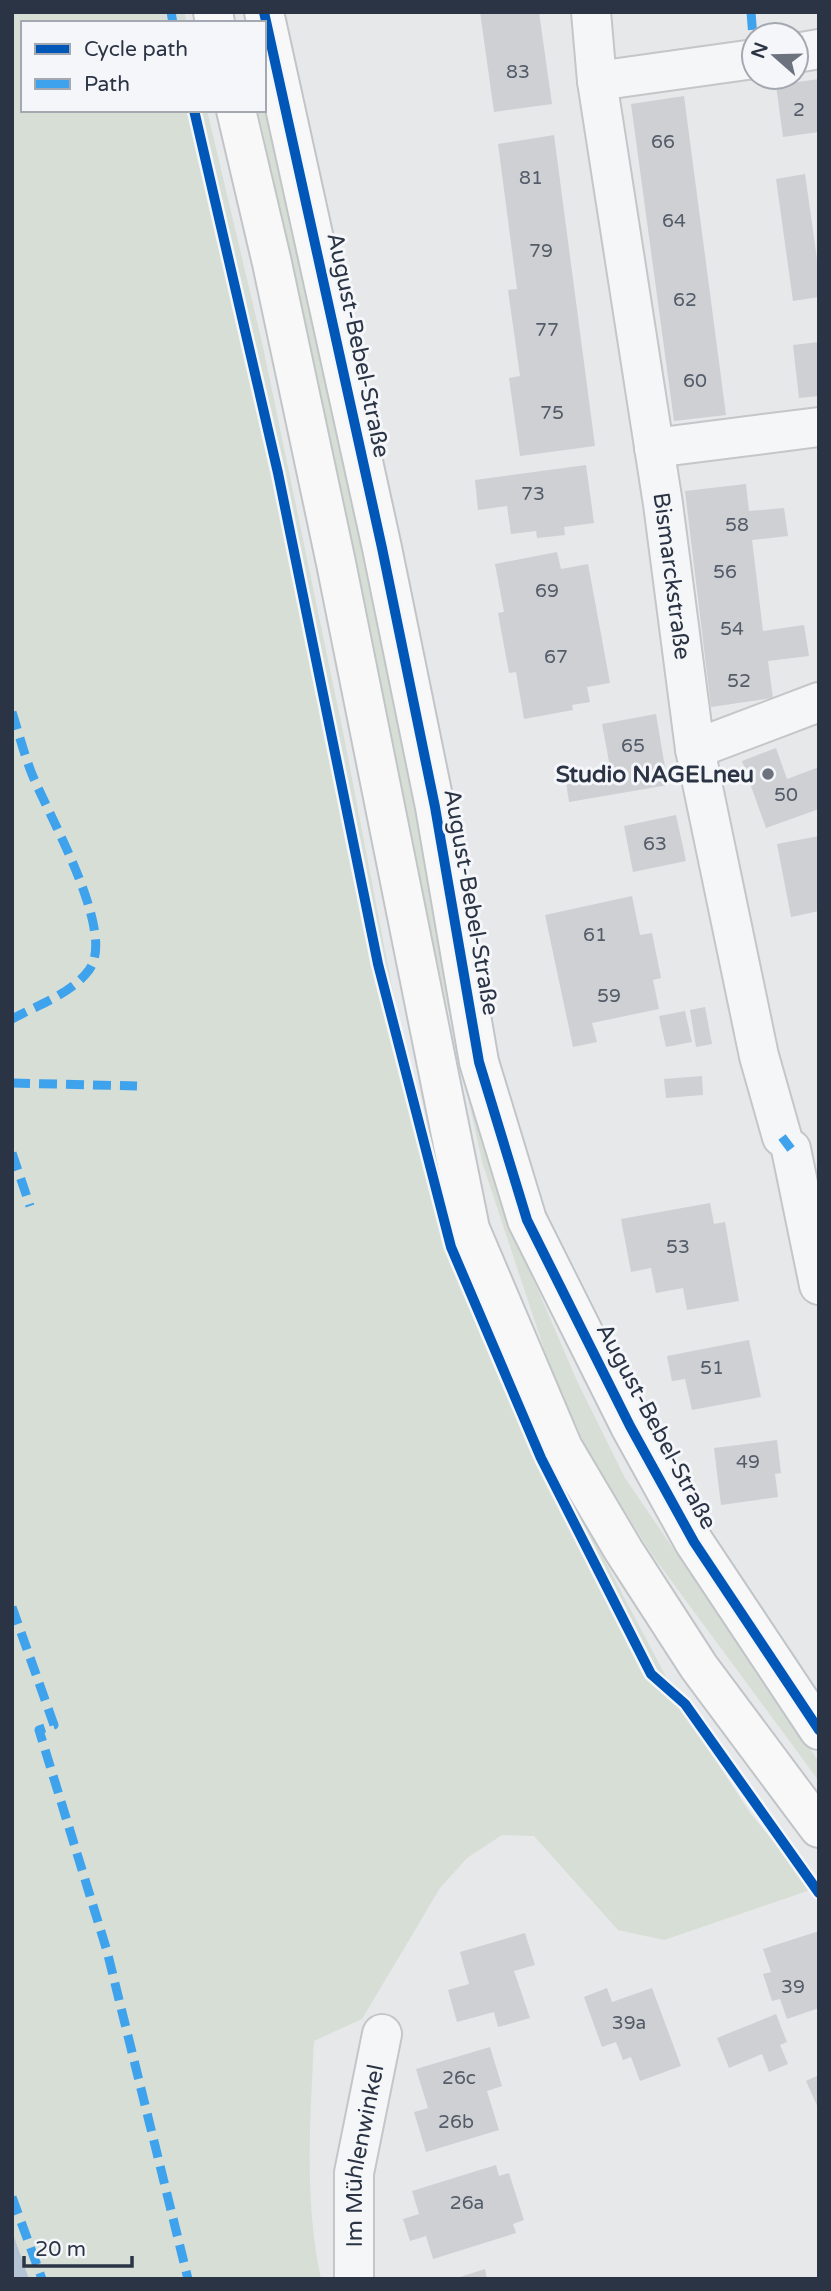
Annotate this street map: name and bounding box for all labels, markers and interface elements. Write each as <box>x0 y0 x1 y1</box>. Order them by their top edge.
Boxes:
legend <box>21 21 266 112</box>
north arrow <box>740 21 810 91</box>
text: Cycle path <box>84 37 188 62</box>
text: N <box>747 40 773 61</box>
house number: 83 <box>506 61 530 83</box>
text: Path <box>84 72 130 97</box>
house number: 2 <box>793 99 805 121</box>
house number: 66 <box>651 131 675 153</box>
house number: 81 <box>519 167 543 189</box>
house number: 64 <box>662 210 686 232</box>
street label: August-Bebel-Straße <box>320 230 396 460</box>
house number: 79 <box>529 240 553 262</box>
house number: 62 <box>673 289 697 311</box>
house number: 77 <box>535 319 559 341</box>
house number: 60 <box>683 370 707 392</box>
house number: 75 <box>540 402 564 424</box>
house number: 73 <box>521 483 545 505</box>
street label: Bismarckstraße <box>646 491 696 661</box>
house number: 58 <box>725 514 749 536</box>
house number: 56 <box>713 561 737 583</box>
house number: 69 <box>535 580 559 602</box>
house number: 54 <box>720 618 744 640</box>
house number: 67 <box>544 646 568 668</box>
house number: 52 <box>727 670 751 692</box>
house number: 65 <box>621 735 645 757</box>
place label: Studio NAGELneu <box>556 761 754 789</box>
marker: Studio NAGELneu <box>760 766 776 782</box>
house number: 50 <box>774 784 798 806</box>
street label: August-Bebel-Straße <box>437 787 505 1018</box>
house number: 63 <box>643 833 667 855</box>
house number: 61 <box>583 924 607 946</box>
house number: 59 <box>597 985 621 1007</box>
house number: 53 <box>666 1236 690 1258</box>
street label: August-Bebel-Straße <box>590 1319 722 1534</box>
house number: 51 <box>700 1357 724 1379</box>
house number: 49 <box>736 1451 760 1473</box>
house number: 39 <box>781 1976 805 1998</box>
house number: 39a <box>612 2012 646 2034</box>
street label: Im Mühlenwinkel <box>340 2062 391 2248</box>
house number: 26c <box>442 2067 476 2089</box>
house number: 26b <box>438 2111 474 2133</box>
house number: 26a <box>450 2192 484 2214</box>
scale bar <box>24 2224 133 2268</box>
text: 20 m <box>35 2237 86 2262</box>

